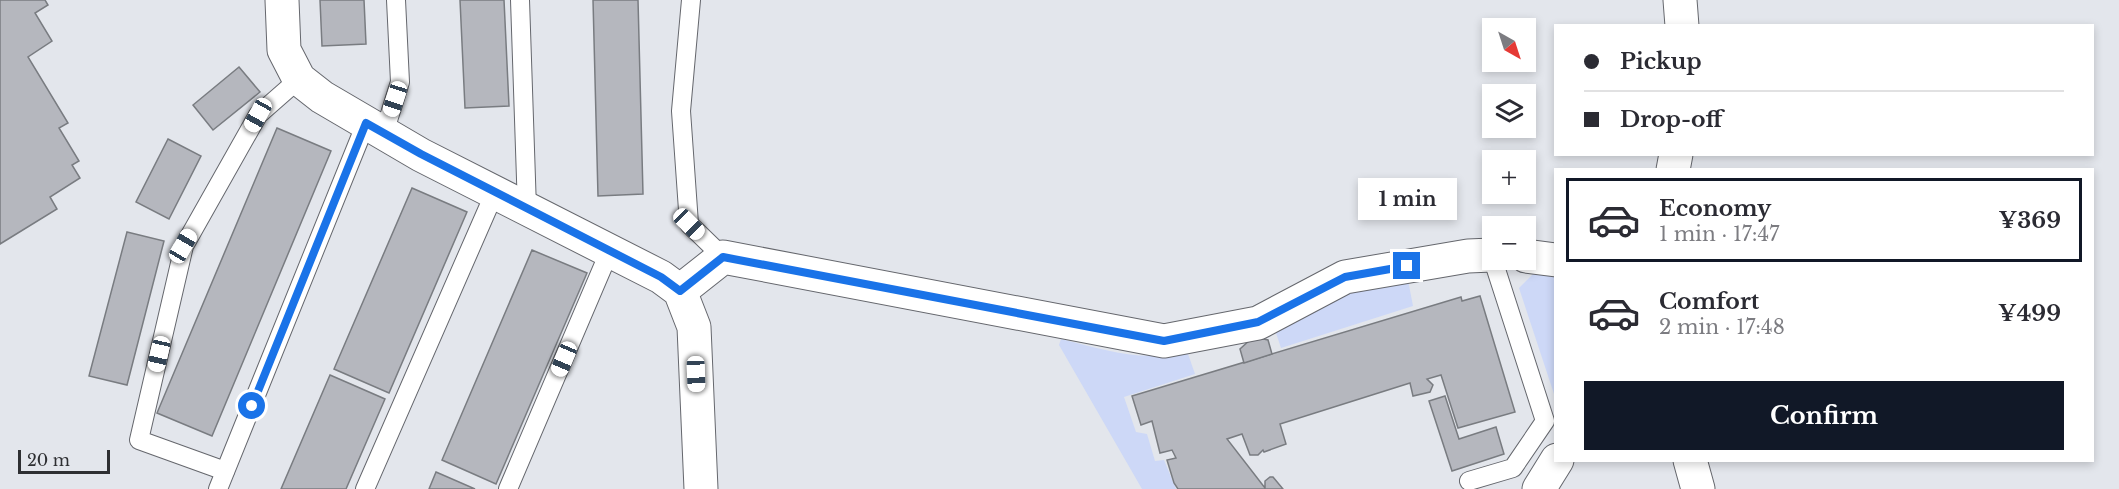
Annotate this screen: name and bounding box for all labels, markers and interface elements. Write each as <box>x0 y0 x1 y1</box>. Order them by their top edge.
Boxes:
north arrow <box>1482 18 1536 72</box>
map controls <box>1482 18 1536 270</box>
text: Pickup <box>1620 48 1702 75</box>
car <box>381 79 409 119</box>
button: layers <box>1482 84 1536 138</box>
car <box>241 95 275 135</box>
text: Drop-off <box>1620 106 1722 133</box>
button: + <box>1482 150 1536 204</box>
callout: 1 min <box>1358 179 1456 221</box>
text: 1 min <box>1379 187 1436 211</box>
icon: car <box>1587 193 1641 247</box>
text: Economy <box>1659 195 1771 222</box>
car <box>670 205 708 243</box>
text: ¥369 <box>1999 207 2061 234</box>
button: − <box>1482 216 1536 270</box>
text: 1 min · 17:47 <box>1659 222 1779 246</box>
car <box>166 226 200 266</box>
route end <box>1393 252 1420 279</box>
icon: car <box>1587 286 1641 340</box>
text: Comfort <box>1659 288 1759 315</box>
text: ¥499 <box>1998 300 2061 327</box>
text: 2 min · 17:48 <box>1659 315 1785 339</box>
car <box>146 334 172 374</box>
car <box>549 339 579 379</box>
car <box>686 356 706 392</box>
button: Confirm <box>1584 381 2064 450</box>
route start <box>238 392 265 419</box>
scale bar <box>18 447 110 474</box>
text: 20 m <box>27 450 70 470</box>

